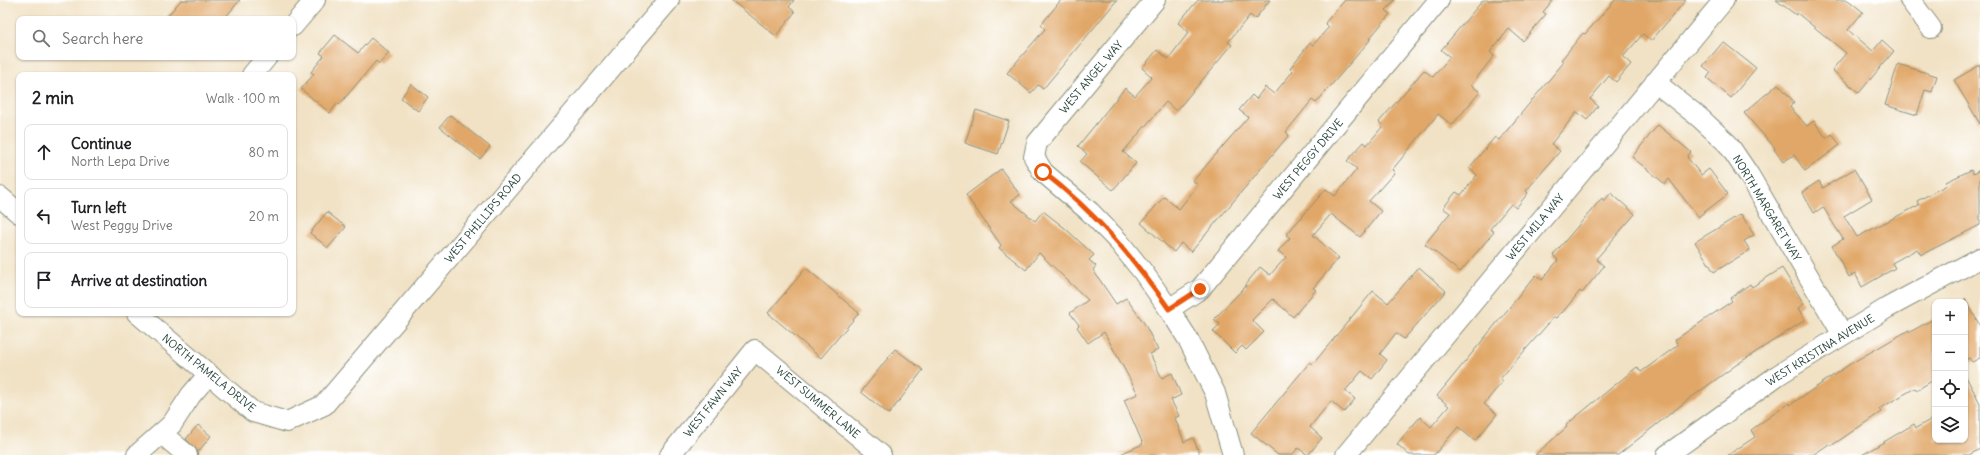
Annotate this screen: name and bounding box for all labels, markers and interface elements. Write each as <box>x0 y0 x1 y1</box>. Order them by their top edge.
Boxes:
search box <box>16 16 296 60</box>
icon: search <box>30 27 52 49</box>
text: Search here <box>62 29 143 48</box>
street label: WEST ANGEL WAY <box>1056 38 1126 116</box>
text: 2 min <box>32 87 74 109</box>
text: Walk · 100 m <box>206 90 280 107</box>
street label: WEST PEGGY DRIVE <box>1270 116 1346 202</box>
text: Continue <box>71 134 132 153</box>
icon: ahead <box>33 141 55 163</box>
text: 80 m <box>248 144 279 161</box>
street label: NORTH MARGARET WAY <box>1730 152 1804 264</box>
text: North Lepa Drive <box>71 153 170 170</box>
route start <box>1034 163 1052 181</box>
street label: WEST PHILLIPS ROAD <box>441 170 525 266</box>
street label: WEST MILA WAY <box>1503 191 1567 263</box>
text: Turn left <box>71 198 126 217</box>
icon: left <box>33 205 55 227</box>
text: 20 m <box>249 208 279 225</box>
text: West Peggy Drive <box>71 217 173 234</box>
icon: arrive <box>33 269 55 291</box>
text: Arrive at destination <box>71 271 207 290</box>
route end <box>1191 280 1209 298</box>
map controls <box>1932 299 1968 443</box>
button: + <box>1932 299 1968 335</box>
street label: WEST KRISTINA AVENUE <box>1763 311 1877 389</box>
street label: NORTH PAMELA DRIVE <box>159 331 259 415</box>
button: − <box>1932 335 1968 371</box>
street label: WEST SUMMER LANE <box>773 363 863 441</box>
street label: WEST FAWN WAY <box>680 364 746 440</box>
button: locate <box>1932 371 1968 407</box>
button: layers <box>1932 407 1968 443</box>

